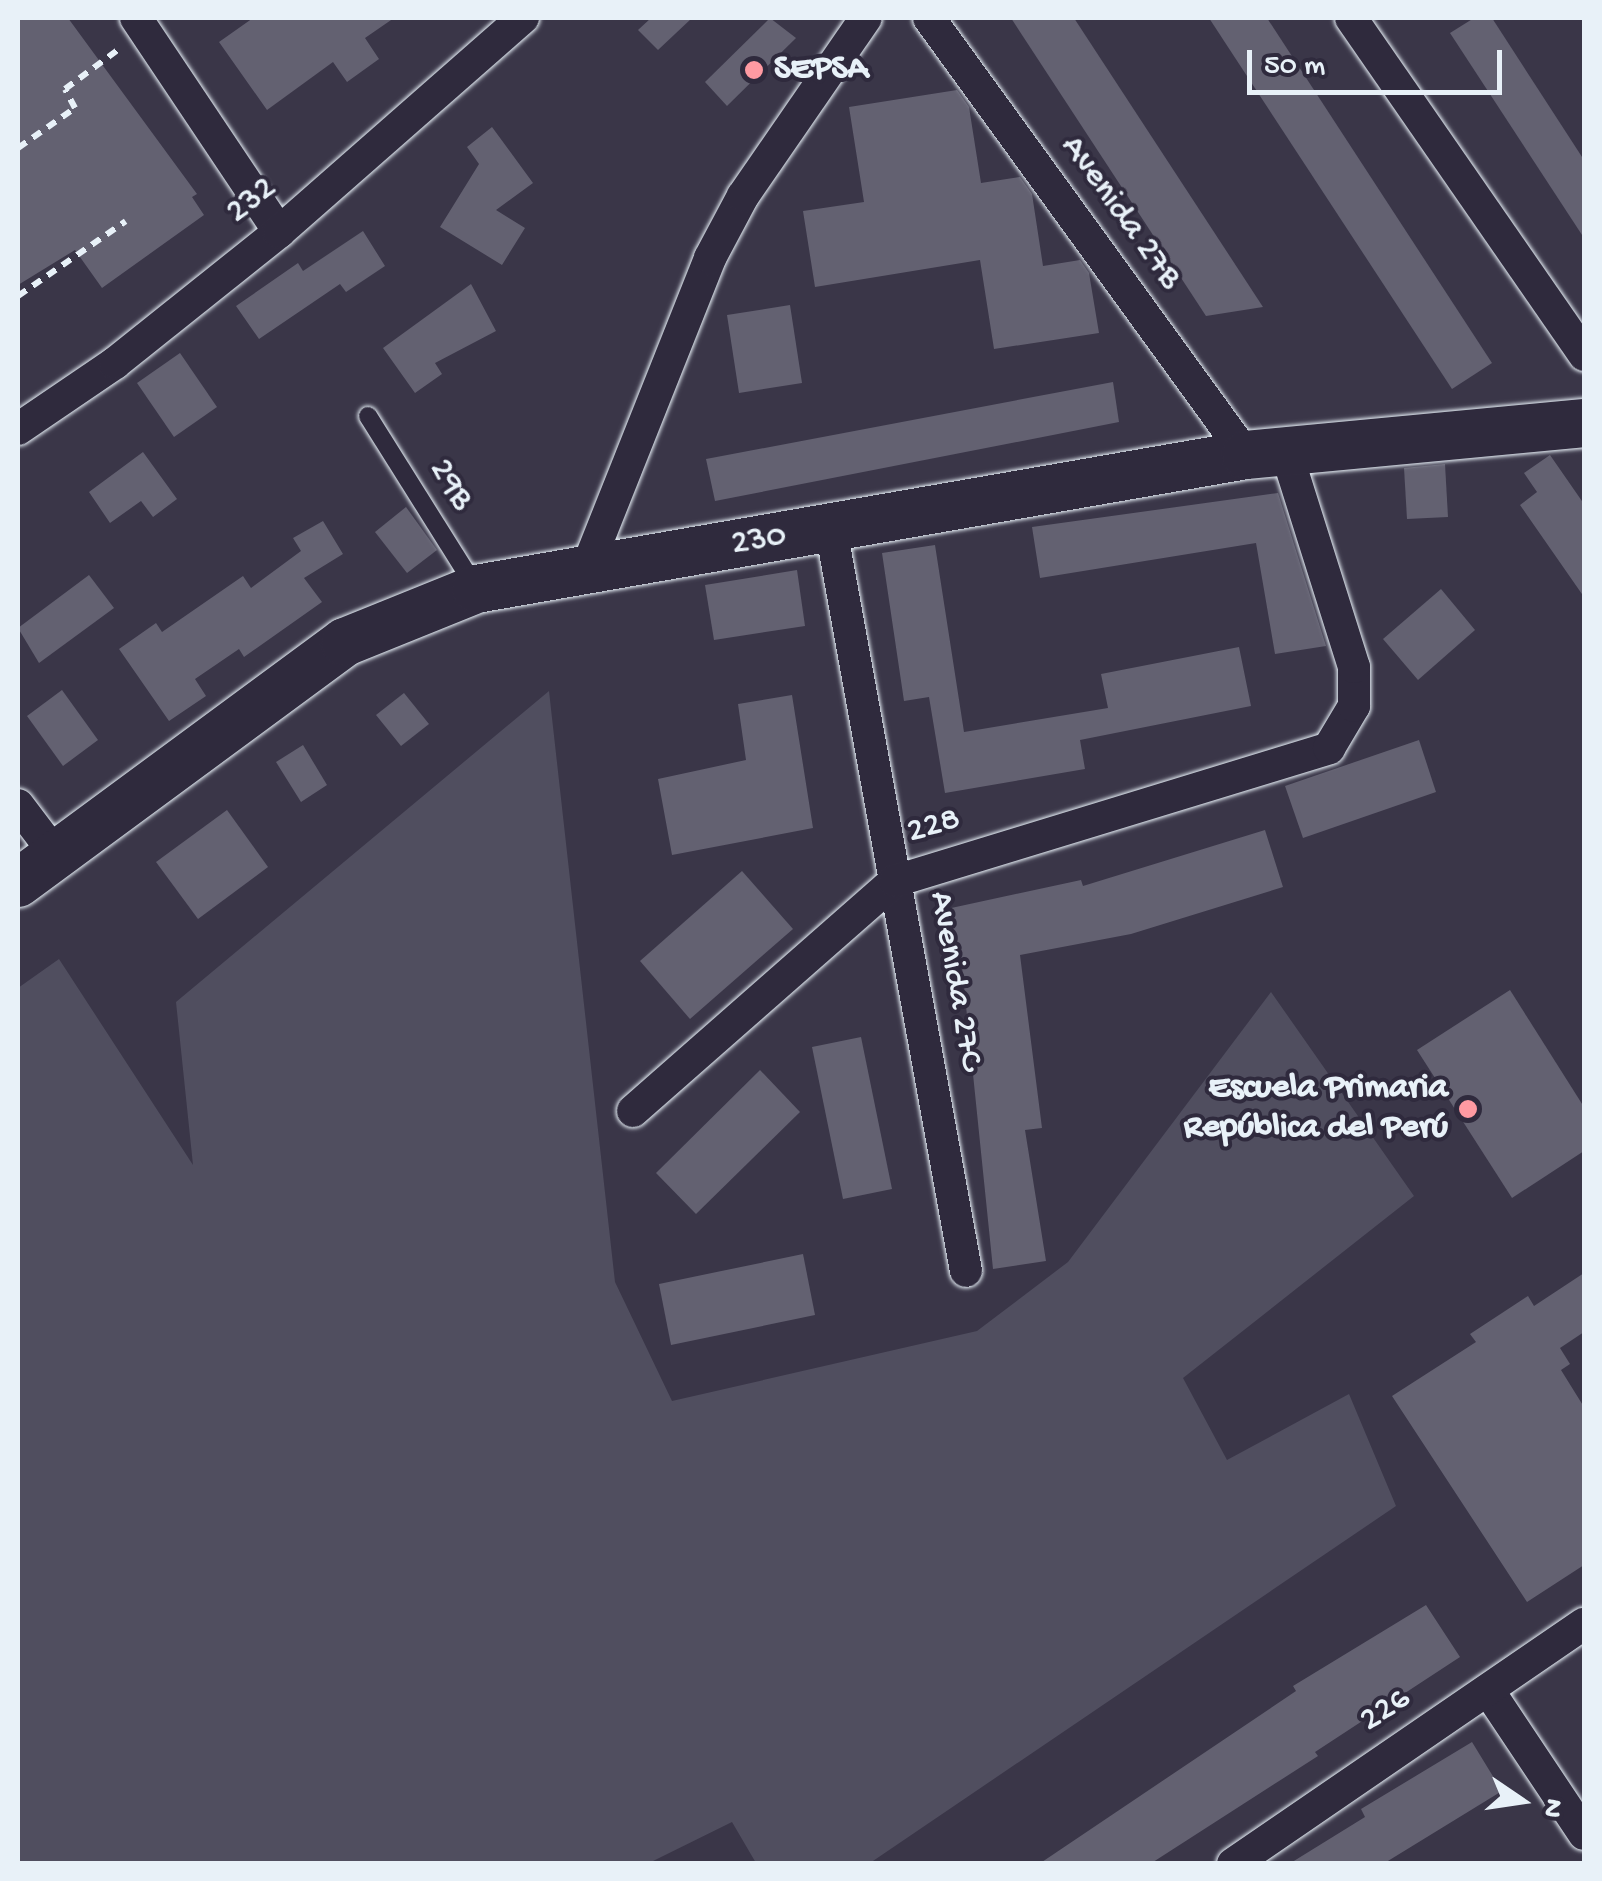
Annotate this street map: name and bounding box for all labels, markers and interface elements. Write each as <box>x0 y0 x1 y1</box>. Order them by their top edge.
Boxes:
scale bar <box>1252 30 1507 92</box>
place label: SEPSA <box>774 49 868 91</box>
text: 50 m <box>1264 50 1325 85</box>
marker: SEPSA <box>743 59 765 81</box>
street label: Avenida 27B <box>1050 128 1190 298</box>
street label: 232 <box>218 168 286 234</box>
street label: 29B <box>418 452 482 518</box>
street label: 230 <box>728 516 790 566</box>
street label: 228 <box>902 799 966 855</box>
street label: Avenida 27C <box>918 888 990 1074</box>
place label: Escuela Primaria República del Perú <box>1184 1068 1448 1150</box>
marker: Escuela Primaria República del Perú <box>1457 1098 1479 1120</box>
street label: 226 <box>1353 1679 1419 1743</box>
north arrow <box>1472 1751 1572 1851</box>
text: N <box>1534 1795 1570 1820</box>

